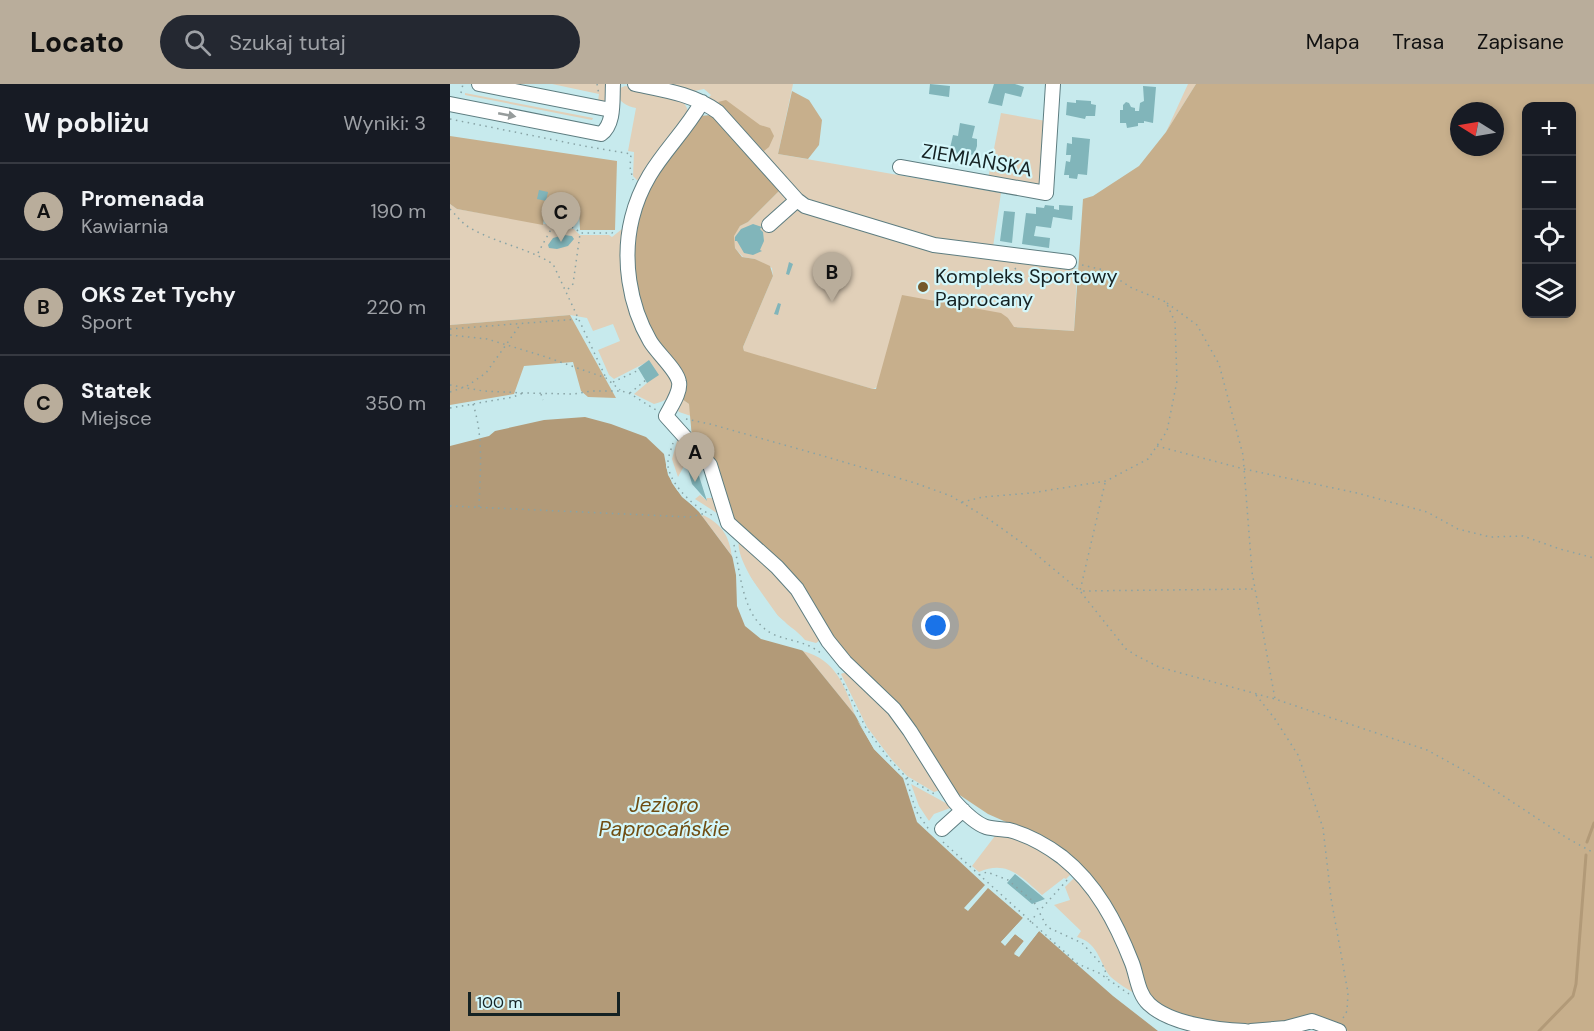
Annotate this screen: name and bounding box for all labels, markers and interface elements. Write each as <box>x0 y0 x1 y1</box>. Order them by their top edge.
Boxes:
search box <box>160 15 580 69</box>
text: Locato <box>30 24 124 61</box>
icon: search <box>181 26 214 59</box>
text: Szukaj tutaj <box>229 28 346 57</box>
text: Mapa <box>1306 28 1359 56</box>
text: Trasa <box>1392 28 1444 56</box>
text: Zapisane <box>1477 28 1564 56</box>
north arrow <box>1450 102 1504 156</box>
map controls <box>1522 102 1576 318</box>
button: + <box>1522 102 1576 156</box>
text: W pobliżu <box>24 106 149 140</box>
text: Wyniki: 3 <box>343 110 426 136</box>
one-way arrow <box>498 111 517 120</box>
street label: ZIEMIAŃSKA <box>920 137 1034 183</box>
button: − <box>1522 156 1576 210</box>
text: Promenada <box>81 184 204 213</box>
pin: C <box>542 192 580 242</box>
text: A <box>36 198 51 224</box>
text: 190 m <box>370 198 426 224</box>
button: locate <box>1522 210 1576 264</box>
text: Kawiarnia <box>81 213 168 239</box>
pin: B <box>812 252 851 302</box>
place label: Kompleks Sportowy Paprocany <box>935 263 1118 312</box>
button: layers <box>1522 264 1576 318</box>
text: OKS Zet Tychy <box>81 280 236 309</box>
marker: Kompleks Sportowy Paprocany <box>916 280 930 294</box>
text: B <box>37 294 50 320</box>
text: 220 m <box>366 294 426 320</box>
text: Sport <box>81 309 132 335</box>
text: Statek <box>81 376 152 405</box>
text: C <box>36 390 51 416</box>
text: 350 m <box>365 390 426 416</box>
text: Miejsce <box>81 405 152 431</box>
pin: A <box>676 432 714 482</box>
your location <box>921 611 950 640</box>
water label: Jezioro Paprocańskie <box>599 791 729 843</box>
scale bar <box>468 989 620 1016</box>
text: 100 m <box>477 992 522 1013</box>

